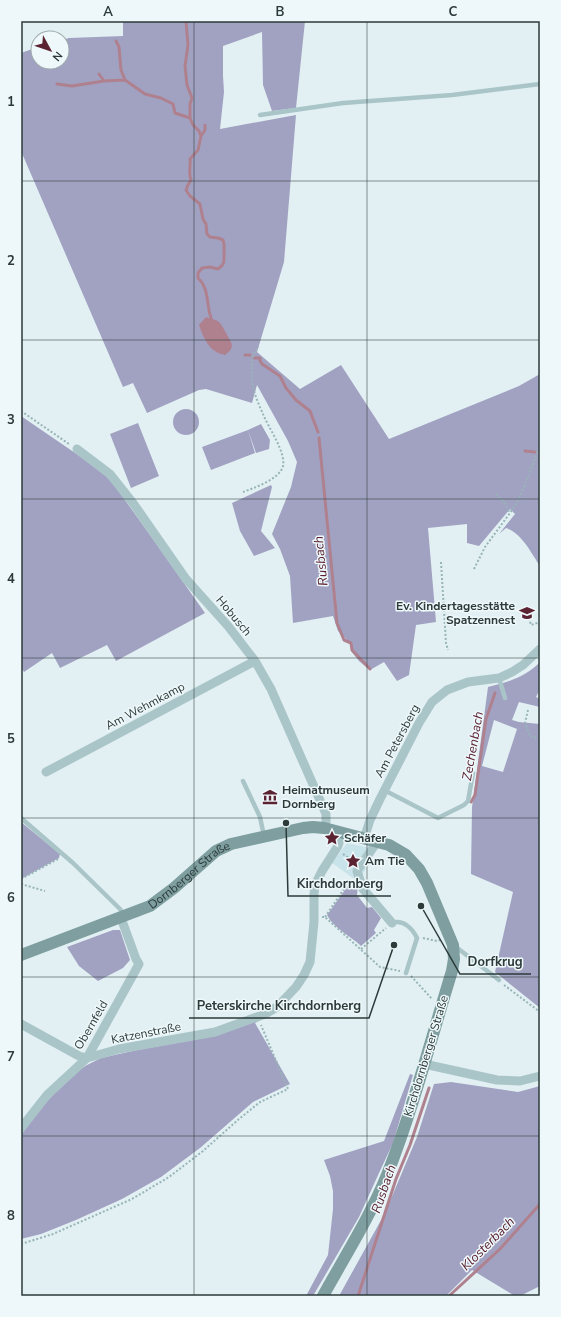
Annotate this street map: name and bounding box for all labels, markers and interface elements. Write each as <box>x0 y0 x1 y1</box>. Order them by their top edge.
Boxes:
text: A <box>103 3 113 21</box>
text: B <box>276 3 285 21</box>
text: C <box>449 3 458 21</box>
north arrow <box>30 30 70 70</box>
text: N <box>49 48 66 64</box>
text: 1 <box>7 93 15 111</box>
text: 2 <box>7 252 15 270</box>
text: 3 <box>7 411 15 429</box>
water label: Rusbach <box>309 535 333 587</box>
text: 4 <box>7 570 15 588</box>
street label: Hobusch <box>213 593 255 639</box>
place label: Ev. Kindertagesstätte Spatzennest <box>396 598 515 628</box>
school or university icon: Ev. Kindertagesstätte Spatzennest <box>518 604 536 622</box>
street label: Am Wehmkamp <box>103 678 187 734</box>
street label: Am Petersberg <box>371 701 423 781</box>
water label: Zechenbach <box>458 710 488 782</box>
text: 5 <box>7 730 15 748</box>
place label: Heimatmuseum Dornberg <box>282 782 370 812</box>
museum icon: Heimatmuseum Dornberg <box>261 788 279 806</box>
place icon: Schäfer <box>323 829 341 847</box>
place label: Schäfer <box>344 830 387 846</box>
street label: Dornberger Straße <box>145 838 233 913</box>
place icon: Am Tie <box>344 852 362 870</box>
place label: Am Tie <box>365 853 405 869</box>
callout: Kirchdornberg <box>288 871 391 896</box>
text: Kirchdornberg <box>297 875 383 893</box>
text: 6 <box>7 889 15 907</box>
callout: Dorfkrug <box>460 949 531 974</box>
text: Dorfkrug <box>467 953 523 971</box>
callout: Peterskirche Kirchdornberg <box>189 993 369 1018</box>
street label: Kirchdornberger Straße <box>400 993 452 1119</box>
street label: Obernfeld <box>70 997 112 1053</box>
text: Peterskirche Kirchdornberg <box>197 997 361 1015</box>
street label: Katzenstraße <box>110 1018 182 1048</box>
text: 7 <box>7 1048 15 1066</box>
water label: Rusbach <box>367 1162 401 1216</box>
text: 8 <box>7 1207 15 1225</box>
water label: Klosterbach <box>457 1213 519 1275</box>

